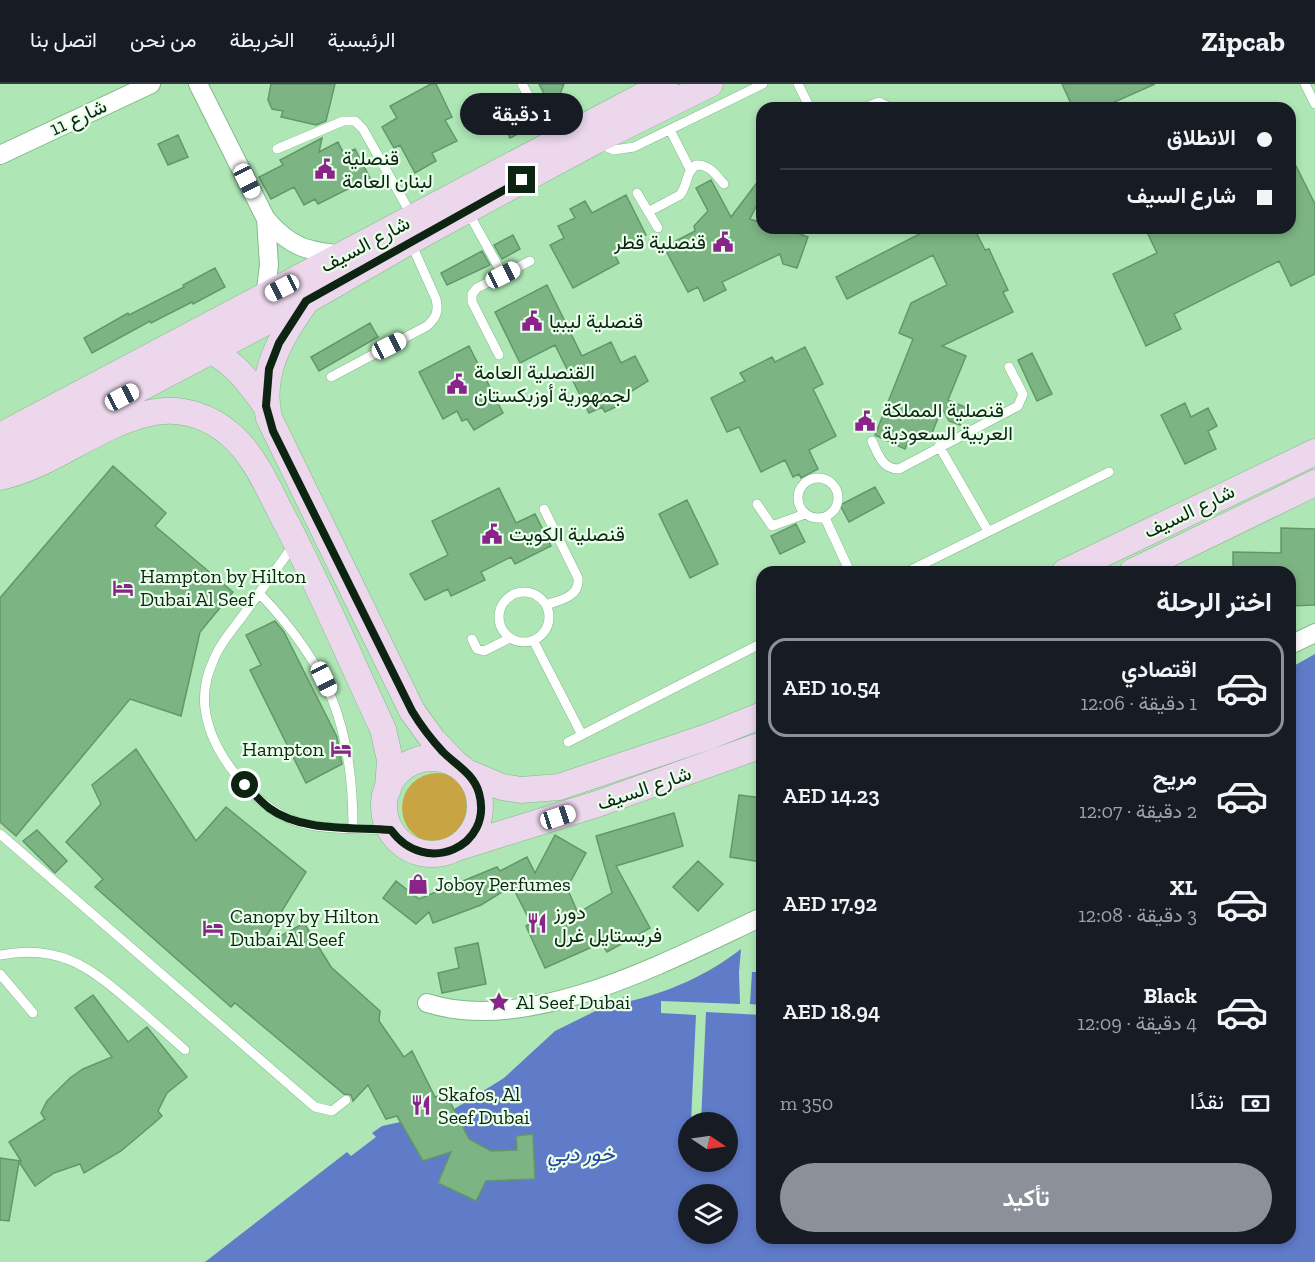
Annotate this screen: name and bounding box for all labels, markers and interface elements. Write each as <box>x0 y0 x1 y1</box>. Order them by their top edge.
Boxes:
text: Zipcab <box>1201 25 1285 58</box>
text: اتصل بنا <box>30 27 97 52</box>
text: من نحن <box>130 27 197 52</box>
text: الخريطة <box>230 27 294 52</box>
text: الرئيسية <box>327 27 395 52</box>
street label: شارع 11 <box>46 93 111 142</box>
callout: 1 دقيقة <box>460 93 584 135</box>
text: 1 دقيقة <box>492 102 551 126</box>
text: الانطلاق <box>1167 124 1236 151</box>
place label: قنصلية لبنان العامة <box>342 146 433 193</box>
public building icon: قنصلية لبنان العامة <box>313 157 337 181</box>
car <box>231 161 263 201</box>
route end <box>508 166 535 193</box>
text: شارع السيف <box>1127 182 1236 209</box>
street label: شارع السيف <box>316 210 415 279</box>
place label: قنصلية قطر <box>613 230 706 255</box>
public building icon: قنصلية قطر <box>711 230 735 254</box>
car <box>483 259 523 291</box>
car <box>262 272 302 304</box>
public building icon: قنصلية ليبيا <box>520 309 544 333</box>
place label: قنصلية ليبيا <box>549 309 643 333</box>
car <box>369 330 409 362</box>
place label: القنصلية العامة لجمهورية أوزبكستان <box>474 360 631 408</box>
public building icon: القنصلية العامة لجمهورية أوزبكستان <box>445 372 469 396</box>
car <box>102 381 142 413</box>
place label: قنصلية المملكة العربية السعودية <box>882 398 1013 446</box>
public building icon: قنصلية المملكة العربية السعودية <box>853 409 877 433</box>
street label: شارع السيف <box>1140 479 1239 545</box>
public building icon: قنصلية الكويت <box>480 522 504 546</box>
place label: قنصلية الكويت <box>509 522 625 547</box>
place label: Hampton by Hilton Dubai Al Seef <box>140 564 307 611</box>
hotel icon: Hampton by Hilton Dubai Al Seef <box>111 576 135 600</box>
text: اختر الرحلة <box>1156 586 1272 618</box>
text: اقتصادي <box>1121 656 1197 683</box>
car <box>308 659 340 699</box>
icon: car <box>1215 661 1269 715</box>
text: AED 10.54 <box>783 674 881 701</box>
text: 1 دقيقة · 12:06 <box>1080 691 1197 715</box>
place label: Hampton <box>242 737 325 761</box>
hotel icon: Hampton <box>329 737 353 761</box>
street label: شارع السيف <box>594 761 695 817</box>
text: مريح <box>1153 764 1197 791</box>
icon: car <box>1215 769 1269 823</box>
route start <box>231 771 258 798</box>
text: AED 14.23 <box>783 782 880 809</box>
text: 2 دقيقة · 12:07 <box>1079 799 1197 823</box>
car <box>538 803 578 831</box>
shop icon: Joboy Perfumes <box>406 872 430 896</box>
place label: Joboy Perfumes <box>435 872 571 896</box>
text: XL <box>1170 874 1197 901</box>
icon: car <box>1215 877 1269 931</box>
text: AED 17.92 <box>783 890 877 917</box>
place label: دورز فريستايل غرل <box>553 900 662 948</box>
text: 3 دقيقة · 12:08 <box>1078 903 1197 927</box>
place label: Canopy by Hilton Dubai Al Seef <box>230 904 380 951</box>
restaurant icon: دورز فريستايل غرل <box>525 911 549 935</box>
hotel icon: Canopy by Hilton Dubai Al Seef <box>201 916 225 940</box>
text: Black <box>1143 982 1197 1009</box>
icon: car <box>1215 985 1269 1039</box>
place icon: Al Seef Dubai <box>487 990 511 1014</box>
place label: Al Seef Dubai <box>516 990 631 1014</box>
text: AED 18.94 <box>783 998 880 1025</box>
text: 4 دقيقة · 12:09 <box>1077 1011 1197 1035</box>
place label: Skafos, Al Seef Dubai <box>438 1082 530 1129</box>
icon: cash <box>1239 1087 1272 1120</box>
text: نقدًا <box>1190 1088 1224 1115</box>
text: 350 m <box>780 1091 833 1115</box>
restaurant icon: Skafos, Al Seef Dubai <box>409 1093 433 1117</box>
north arrow <box>678 1112 738 1172</box>
map controls <box>678 1112 738 1244</box>
water label: خور دبي <box>547 1141 615 1171</box>
button: تأكيد <box>780 1163 1272 1232</box>
button: layers <box>678 1184 738 1244</box>

